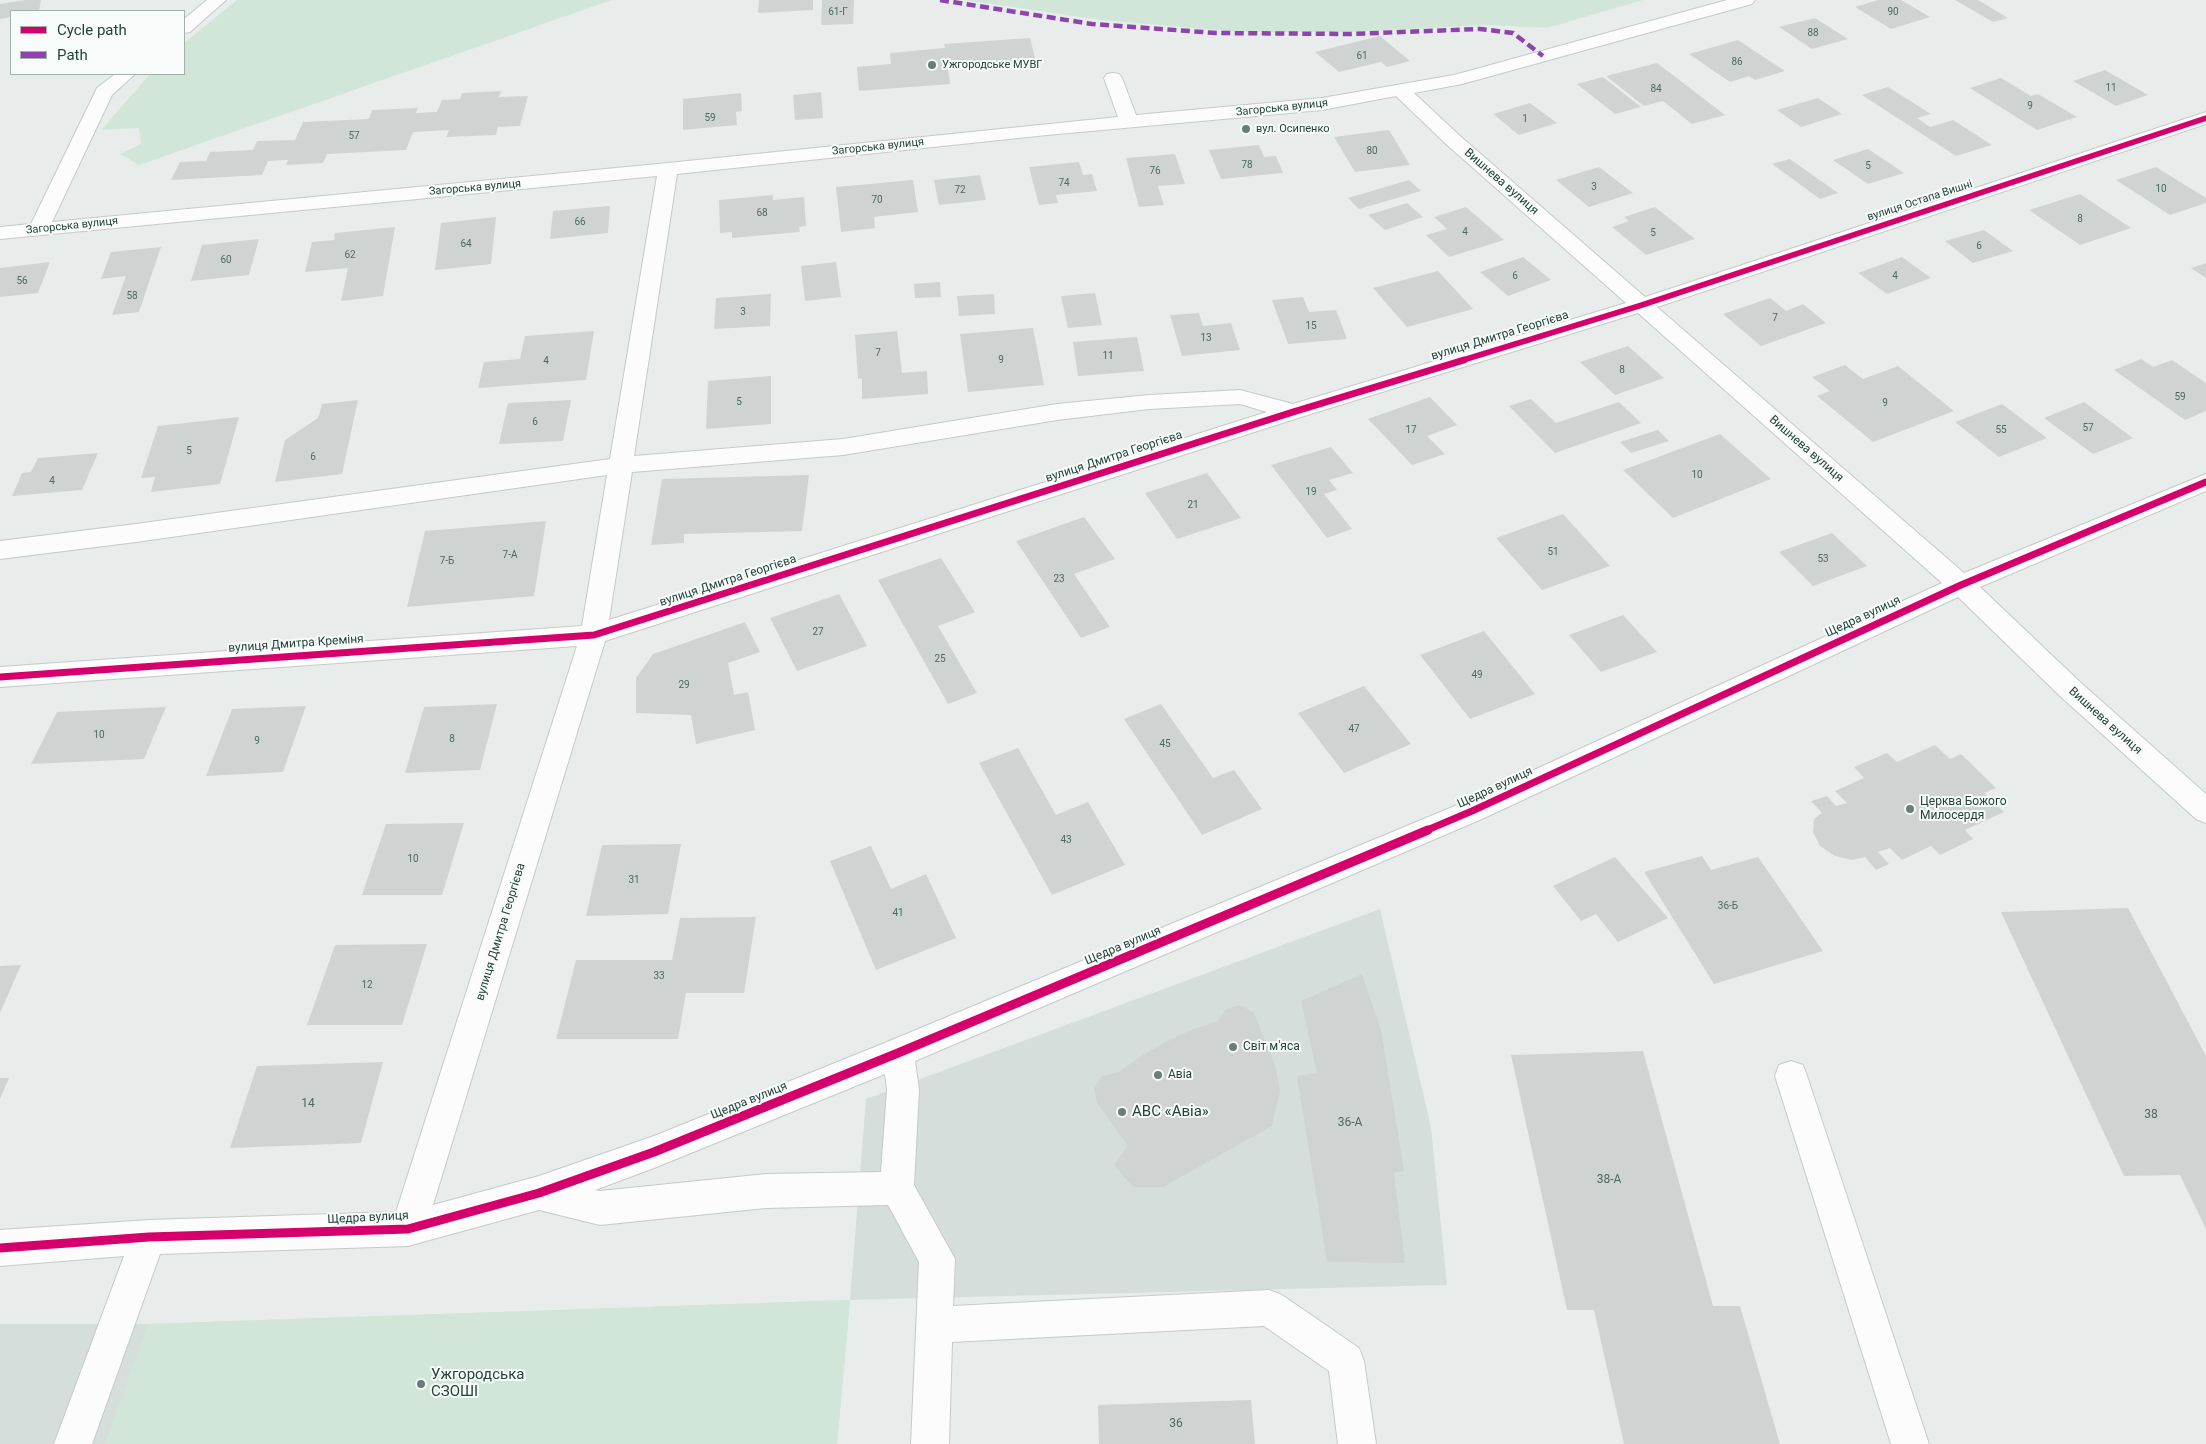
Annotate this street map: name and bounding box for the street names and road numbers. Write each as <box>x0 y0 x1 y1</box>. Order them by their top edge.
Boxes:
street label: Загорська вулиця <box>1235 97 1329 119</box>
street label: Загорська вулиця <box>831 136 925 158</box>
street label: Вишнева вулиця <box>1461 146 1541 218</box>
street label: Загорська вулиця <box>428 177 522 199</box>
street label: вулиця Остапа Вишні <box>1866 178 1974 224</box>
street label: Загорська вулиця <box>25 215 119 237</box>
street label: вулиця Дмитра Георгієва <box>1430 308 1570 364</box>
street label: Вишнева вулиця <box>1766 413 1846 485</box>
street label: вулиця Дмитра Георгієва <box>1044 428 1184 486</box>
street label: вулиця Дмитра Георгієва <box>658 552 798 610</box>
street label: Щедра вулиця <box>1823 593 1903 641</box>
street label: вулиця Дмитра Креміня <box>228 632 364 656</box>
street label: Вишнева вулиця <box>2065 684 2145 758</box>
street label: Щедра вулиця <box>1455 764 1535 812</box>
street label: вулиця Дмитра Георгієва <box>473 862 529 1002</box>
street label: Щедра вулиця <box>1083 923 1163 969</box>
street label: Щедра вулиця <box>709 1079 789 1123</box>
street label: Щедра вулиця <box>327 1209 409 1227</box>

